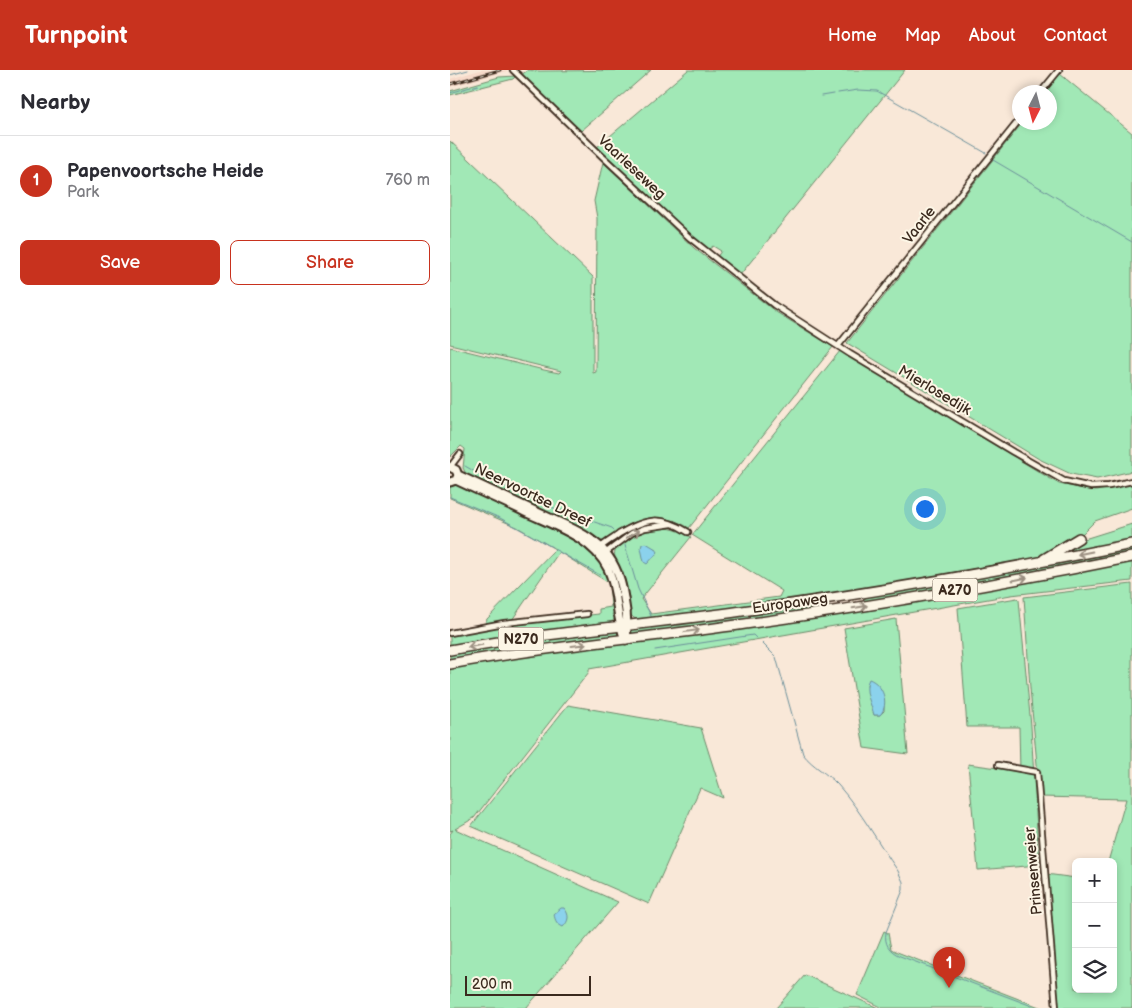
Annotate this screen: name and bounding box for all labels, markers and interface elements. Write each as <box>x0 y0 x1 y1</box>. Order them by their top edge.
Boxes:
text: Turnpoint <box>25 21 128 50</box>
text: Home <box>828 25 877 46</box>
text: Map <box>905 25 941 46</box>
text: About <box>969 25 1016 46</box>
text: Contact <box>1044 25 1107 46</box>
north arrow <box>1012 85 1057 130</box>
text: Nearby <box>20 90 90 115</box>
street label: Vaarleseweg <box>594 131 670 204</box>
text: Papenvoortsche Heide <box>67 160 264 183</box>
text: 1 <box>33 171 39 190</box>
text: 760 m <box>385 171 430 190</box>
text: Park <box>67 183 99 202</box>
street label: Vaarle <box>899 203 940 248</box>
button: Save <box>20 240 220 285</box>
button: Share <box>230 240 430 285</box>
street label: Mierlosedijk <box>895 361 975 420</box>
street label: Neervoortse Dreef <box>471 459 595 532</box>
your location <box>912 496 938 522</box>
one-way arrow <box>626 529 641 539</box>
one-way arrow <box>1077 549 1093 558</box>
one-way arrow <box>1011 574 1027 583</box>
road number: A270 <box>932 578 978 602</box>
street label: Europaweg <box>751 589 829 618</box>
one-way arrow <box>851 602 867 612</box>
one-way arrow <box>684 626 700 636</box>
road number: N270 <box>498 628 544 650</box>
one-way arrow <box>571 640 587 650</box>
one-way arrow <box>468 641 484 651</box>
street label: Prinsenweier <box>1020 826 1047 916</box>
map controls <box>1072 858 1117 993</box>
button: + <box>1072 858 1117 903</box>
button: − <box>1072 903 1117 948</box>
pin: 1 <box>933 947 965 988</box>
button: layers <box>1072 948 1117 993</box>
scale bar <box>465 973 591 996</box>
text: 200 m <box>472 976 512 993</box>

